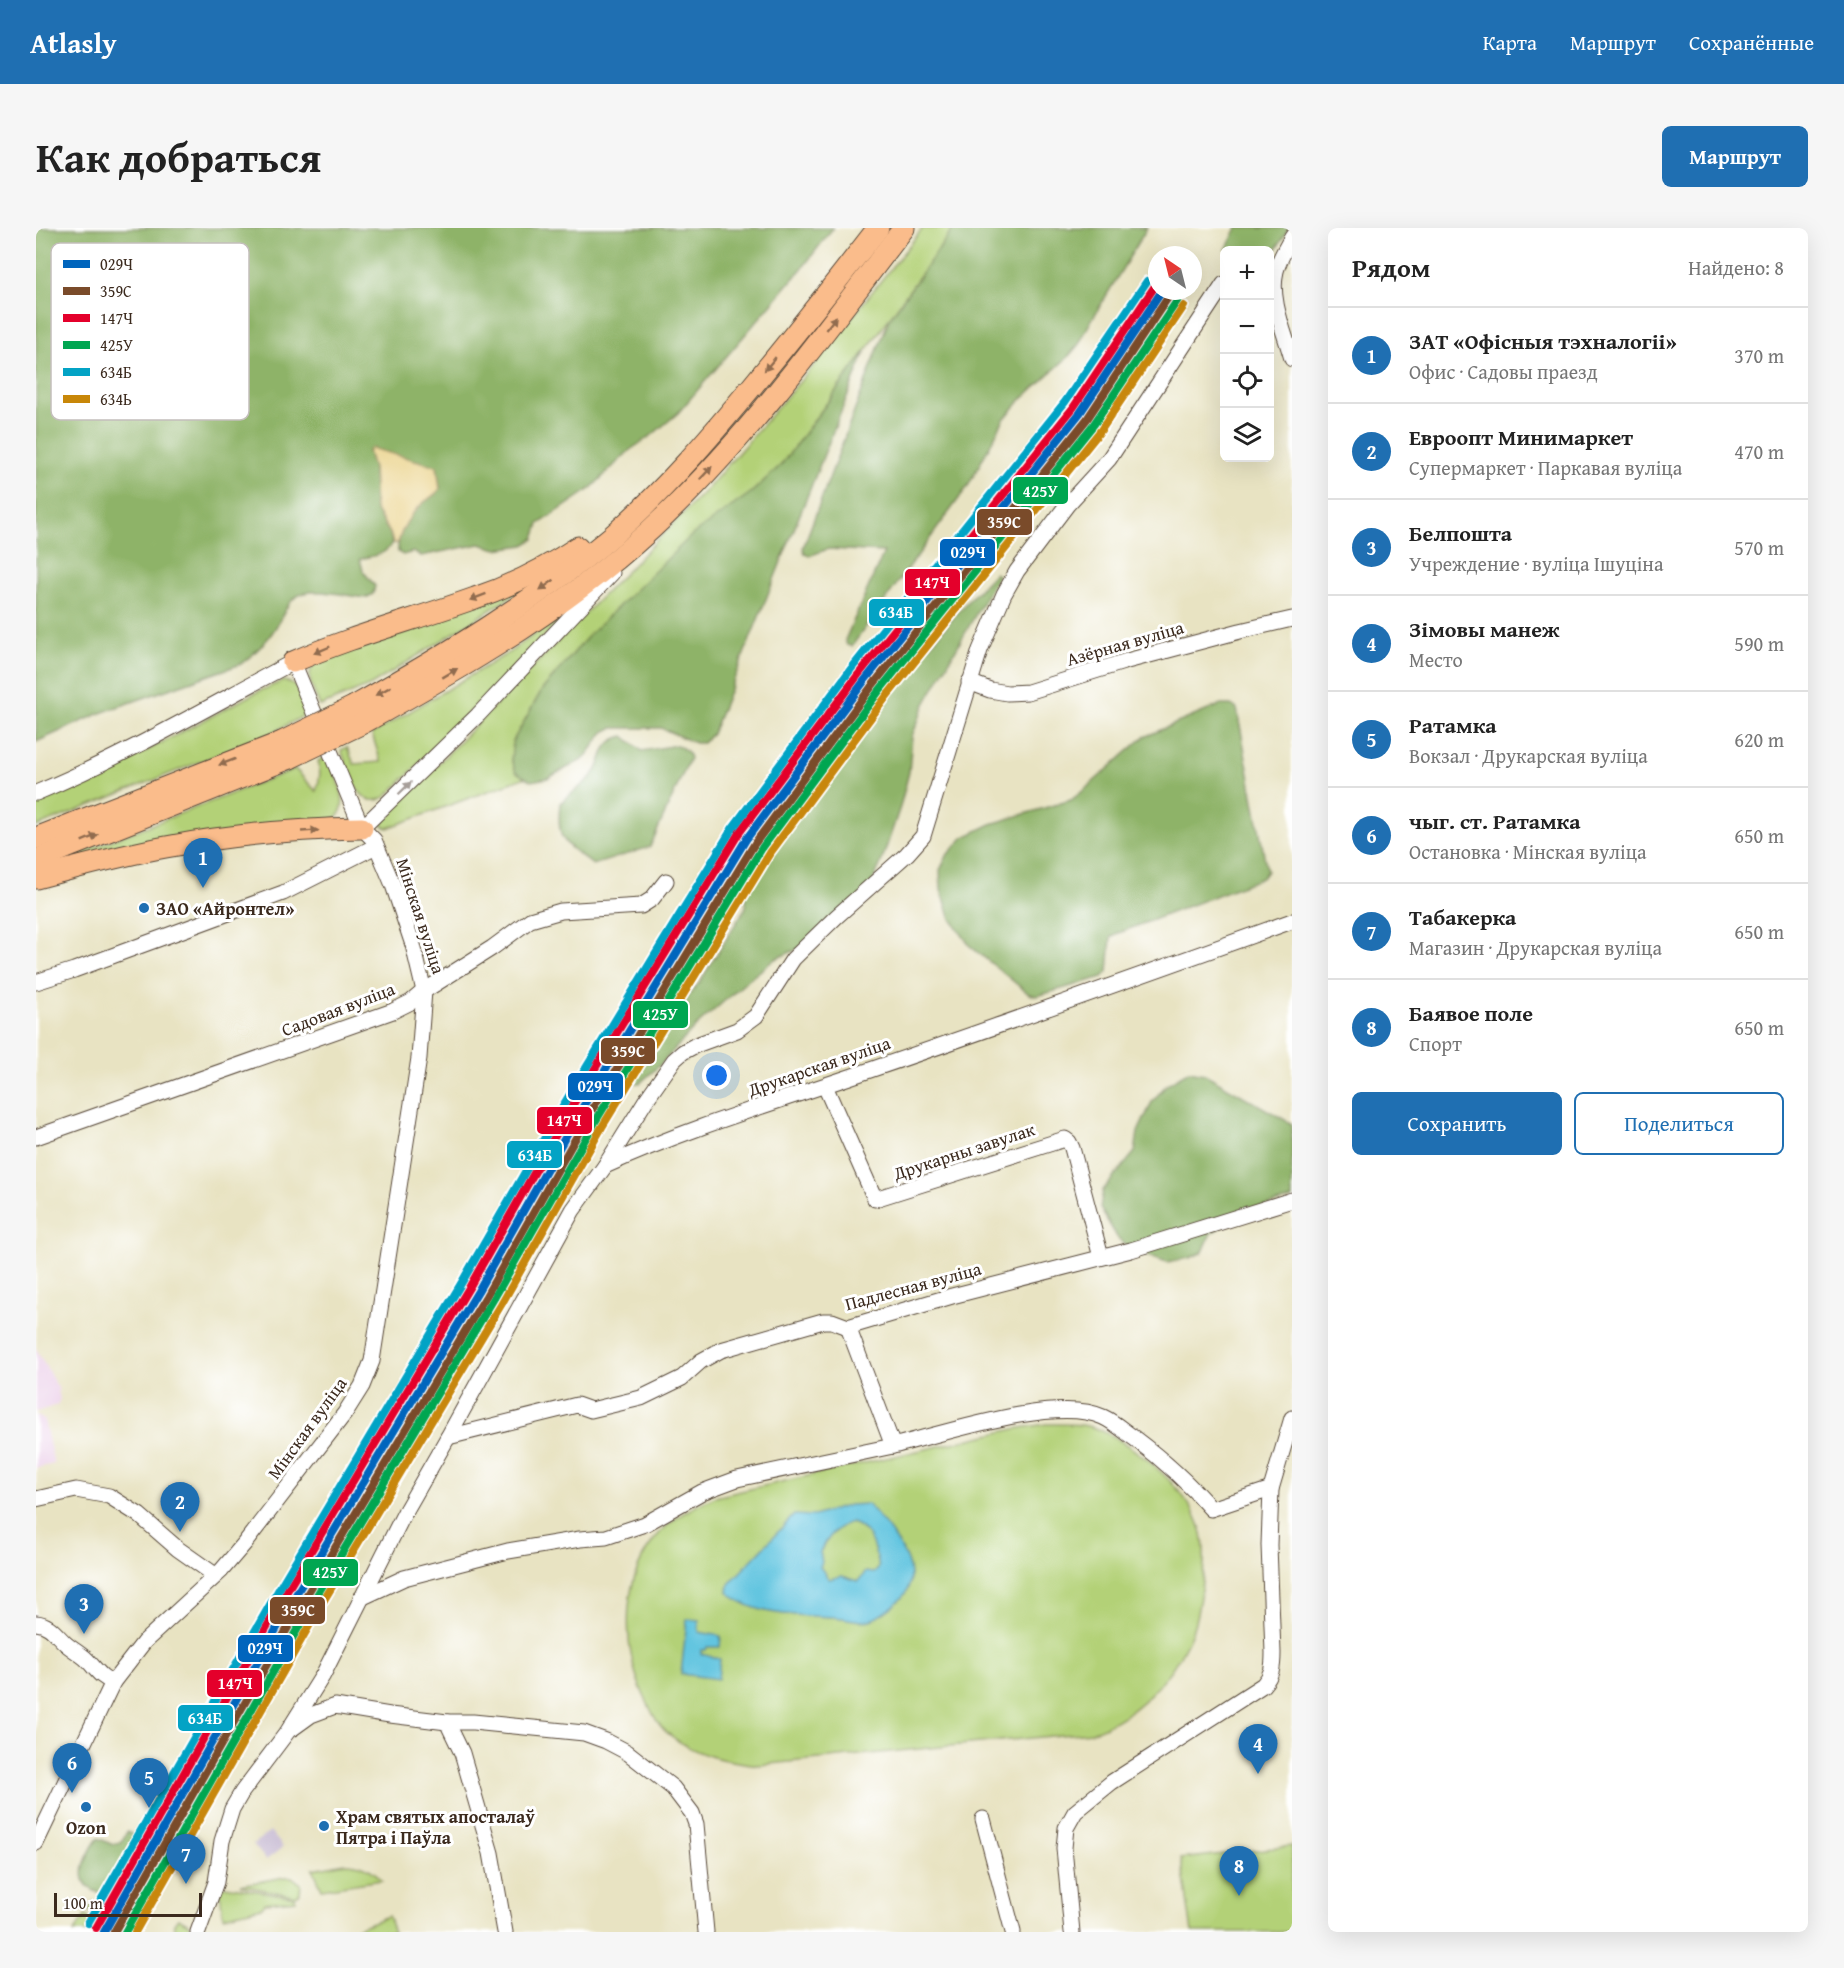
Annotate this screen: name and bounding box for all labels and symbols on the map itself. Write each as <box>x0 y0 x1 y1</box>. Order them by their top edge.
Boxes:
legend <box>51 243 249 420</box>
north arrow <box>1148 246 1202 300</box>
text: 029Ч <box>100 252 133 276</box>
text: 359С <box>100 279 132 303</box>
text: 147Ч <box>100 306 133 330</box>
one-way arrow <box>824 316 836 331</box>
text: 425У <box>100 333 133 357</box>
one-way arrow <box>764 356 777 372</box>
text: 634Б <box>100 360 132 384</box>
text: 634Ь <box>100 387 132 411</box>
one-way arrow <box>699 466 712 481</box>
line badge: 425У <box>1012 476 1069 505</box>
text: 425У <box>1023 479 1057 503</box>
line badge: 359С <box>976 508 1033 536</box>
text: 359С <box>987 510 1021 534</box>
line badge: 029Ч <box>939 538 996 567</box>
text: 029Ч <box>950 540 986 564</box>
line badge: 147Ч <box>904 568 961 597</box>
text: 147Ч <box>914 570 950 594</box>
one-way arrow <box>539 579 555 591</box>
one-way arrow <box>469 593 487 602</box>
line badge: 634Б <box>868 598 925 627</box>
text: 634Б <box>879 600 913 624</box>
street label: Азёрная вуліца <box>1063 613 1187 673</box>
one-way arrow <box>313 646 331 655</box>
one-way arrow <box>442 668 458 679</box>
one-way arrow <box>374 686 391 696</box>
one-way arrow <box>218 758 236 768</box>
one-way arrow <box>397 782 411 796</box>
one-way arrow <box>301 827 320 836</box>
one-way arrow <box>81 833 99 842</box>
pin: 1 <box>184 838 222 888</box>
street label: Мінская вуліца <box>390 855 453 978</box>
place label: ЗАО «Айронтел» <box>156 895 294 922</box>
marker: ЗАО «Айронтел» <box>137 901 151 915</box>
street label: Садовая вуліца <box>277 975 399 1043</box>
line badge: 425У <box>632 1000 689 1029</box>
text: 425У <box>643 1002 677 1026</box>
street label: Друкарская вуліца <box>743 1029 894 1103</box>
line badge: 359С <box>600 1037 656 1065</box>
text: 359С <box>611 1039 645 1063</box>
your location <box>702 1061 731 1090</box>
line badge: 029Ч <box>567 1072 624 1101</box>
text: 029Ч <box>577 1074 613 1098</box>
line badge: 147Ч <box>536 1106 593 1135</box>
text: 147Ч <box>546 1108 582 1132</box>
street label: Друкарны завулак <box>889 1115 1039 1187</box>
line badge: 634Б <box>506 1140 563 1169</box>
text: 634Б <box>518 1143 552 1167</box>
street label: Падлесная вуліца <box>842 1255 985 1317</box>
street label: Мінская вуліца <box>261 1371 354 1485</box>
pin: 2 <box>160 1482 200 1532</box>
line badge: 425У <box>302 1558 359 1587</box>
text: 425У <box>313 1560 347 1584</box>
pin: 3 <box>64 1584 104 1634</box>
line badge: 359С <box>269 1596 326 1625</box>
text: 359С <box>281 1598 315 1622</box>
line badge: 029Ч <box>237 1634 294 1663</box>
text: 029Ч <box>247 1636 283 1660</box>
line badge: 147Ч <box>206 1669 263 1698</box>
text: 147Ч <box>217 1671 253 1695</box>
line badge: 634Б <box>177 1704 234 1732</box>
text: 634Б <box>188 1706 222 1730</box>
pin: 4 <box>1238 1724 1278 1774</box>
pin: 6 <box>52 1744 92 1793</box>
pin: 5 <box>130 1758 168 1808</box>
marker: Ozon <box>79 1800 93 1814</box>
place label: Храм святых апосталаў Пятра і Паўла <box>336 1803 535 1851</box>
place label: Ozon <box>66 1814 106 1841</box>
marker: Храм святых апосталаў Пятра і Паўла <box>317 1819 331 1833</box>
pin: 7 <box>166 1834 206 1884</box>
pin: 8 <box>1220 1846 1258 1896</box>
scale bar <box>54 1890 202 1918</box>

